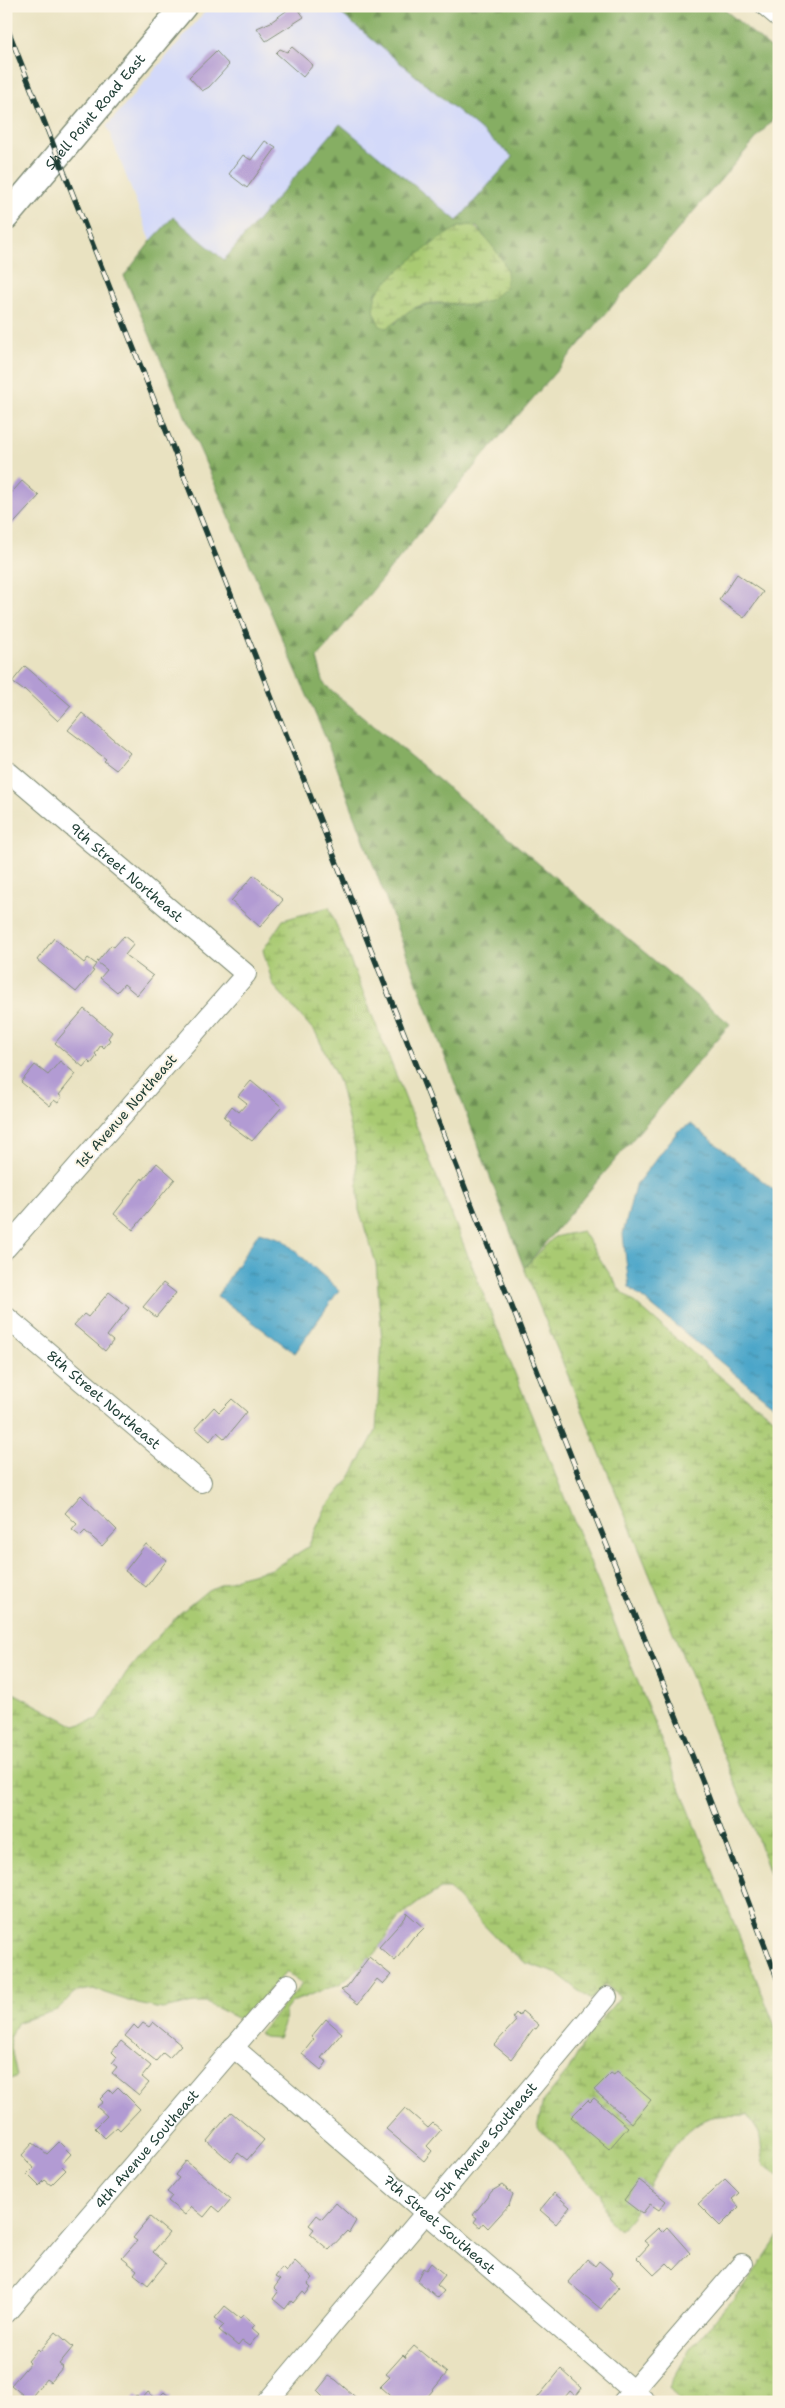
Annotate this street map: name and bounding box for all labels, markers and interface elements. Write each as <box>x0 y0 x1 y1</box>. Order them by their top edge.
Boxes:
street label: Shell Point Road East <box>41 50 149 173</box>
street label: 9th Street Northeast <box>66 819 187 926</box>
street label: 1st Avenue Northeast <box>71 1050 181 1172</box>
street label: 8th Street Northeast <box>43 1346 164 1453</box>
street label: 5th Avenue Southeast <box>430 2078 541 2205</box>
street label: 4th Avenue Southeast <box>91 2086 203 2212</box>
street label: 7th Street Southeast <box>379 2171 499 2278</box>

